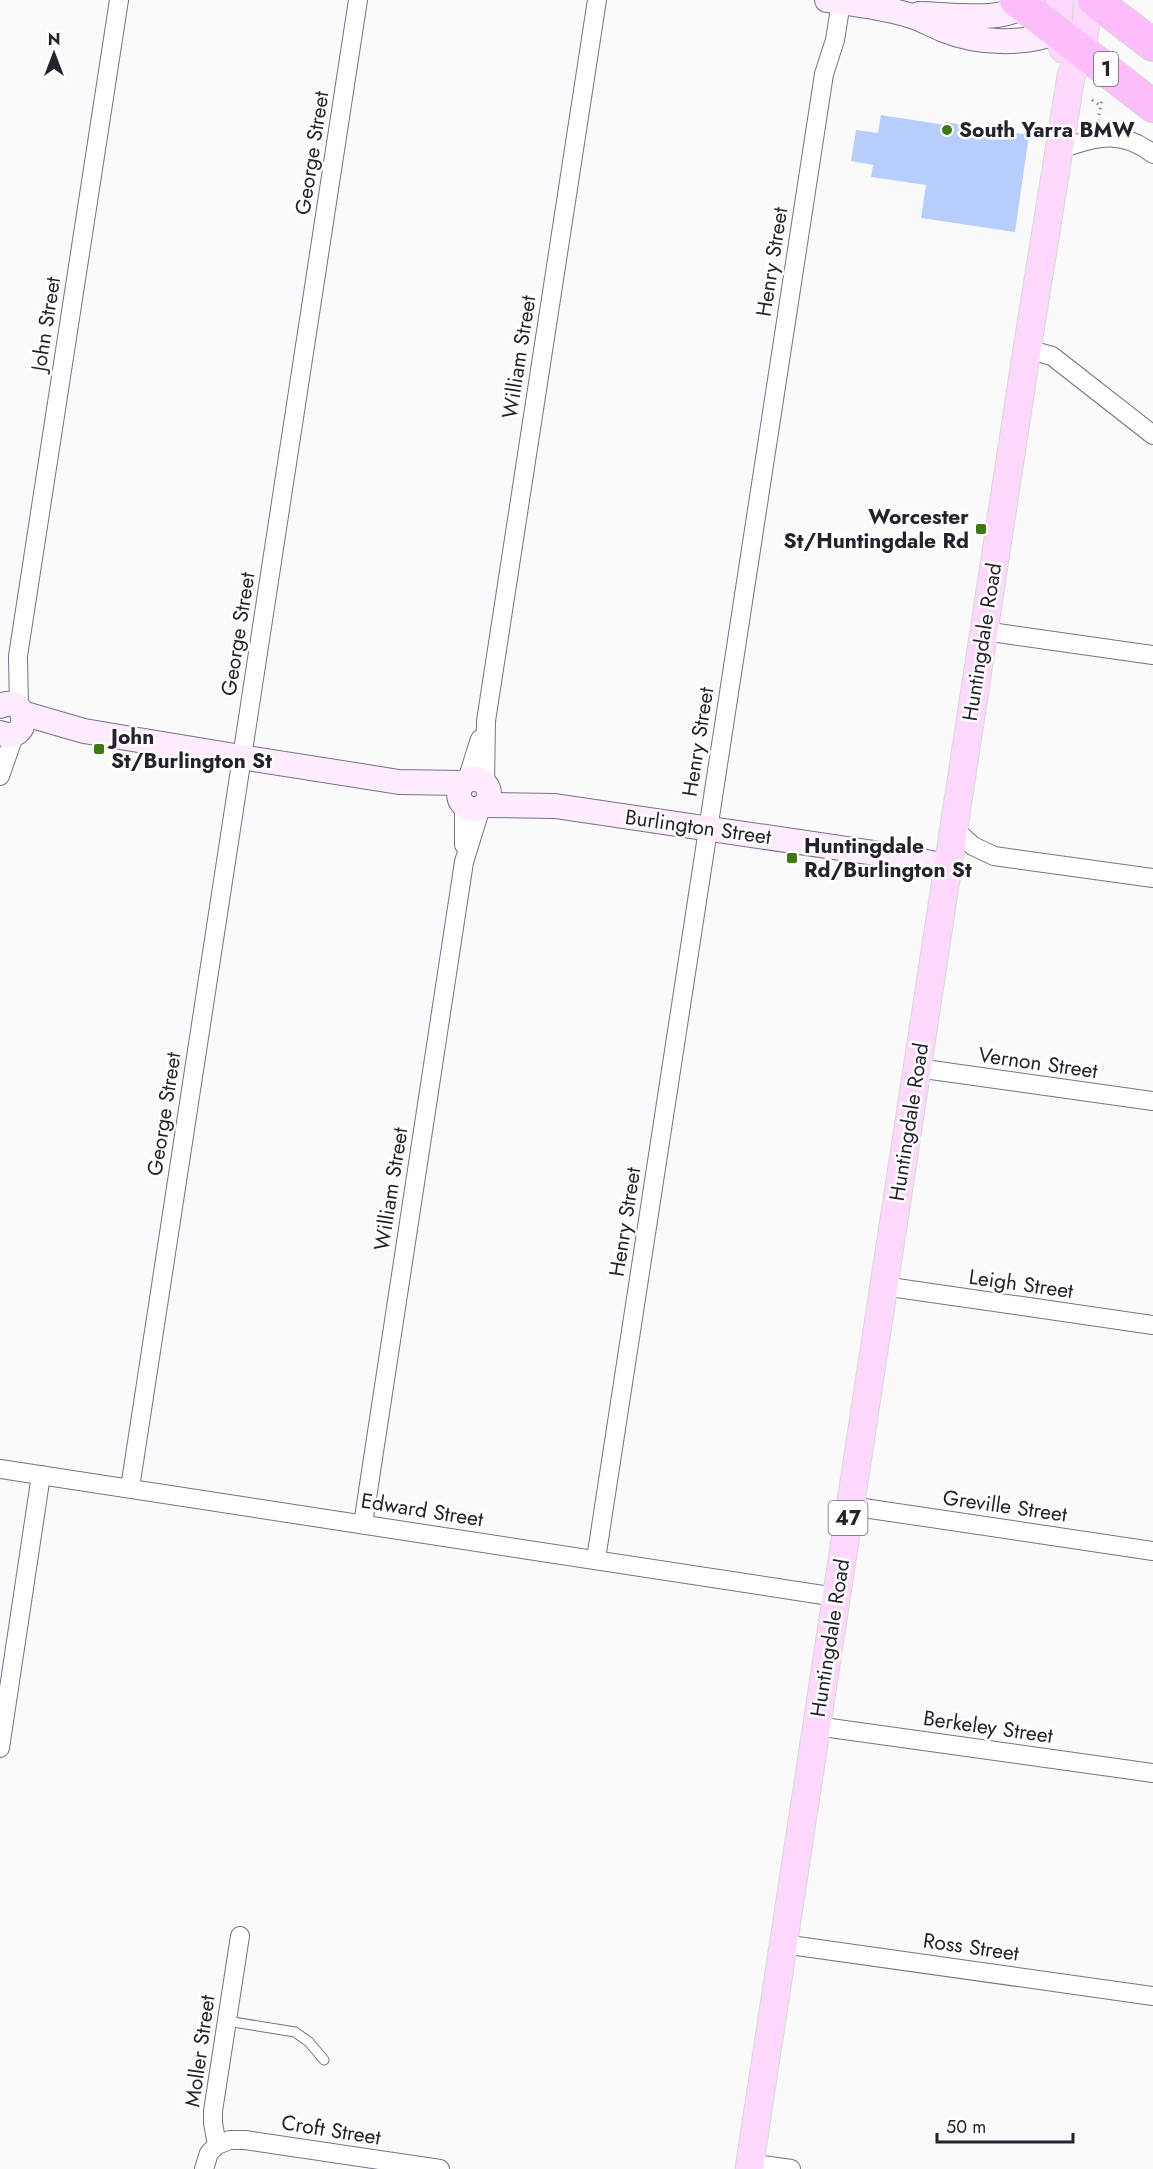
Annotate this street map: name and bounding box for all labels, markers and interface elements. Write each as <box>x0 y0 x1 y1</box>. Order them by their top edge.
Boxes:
north arrow <box>24 24 84 84</box>
text: N <box>48 28 60 51</box>
road number: 1 <box>1094 52 1118 86</box>
street label: George Street <box>287 89 337 217</box>
place label: South Yarra BMW <box>959 115 1135 145</box>
marker: South Yarra BMW <box>940 123 954 137</box>
street label: Henry Street <box>749 205 795 319</box>
street label: John Street <box>23 275 68 376</box>
street label: William Street <box>494 293 544 421</box>
place label: Worcester St/Huntingdale Rd <box>784 502 969 556</box>
marker: Worcester St/Huntingdale Rd <box>974 522 988 536</box>
street label: Huntingdale Road <box>955 561 1009 723</box>
street label: George Street <box>213 570 263 698</box>
street label: Henry Street <box>675 685 721 799</box>
place label: John St/Burlington St <box>107 722 272 776</box>
marker: John St/Burlington St <box>92 742 106 756</box>
street label: Burlington Street <box>623 802 773 852</box>
place label: Huntingdale Rd/Burlington St <box>804 831 972 885</box>
marker: Huntingdale Rd/Burlington St <box>785 851 799 865</box>
street label: Vernon Street <box>976 1040 1100 1086</box>
street label: Huntingdale Road <box>882 1041 936 1203</box>
street label: George Street <box>139 1050 189 1178</box>
street label: William Street <box>366 1125 416 1253</box>
street label: Henry Street <box>602 1165 648 1279</box>
street label: Leigh Street <box>967 1262 1075 1306</box>
street label: Greville Street <box>941 1482 1069 1530</box>
street label: Edward Street <box>359 1486 485 1534</box>
road number: 47 <box>828 1501 868 1535</box>
street label: Huntingdale Road <box>803 1557 857 1719</box>
street label: Berkeley Street <box>921 1703 1055 1751</box>
street label: Ross Street <box>921 1925 1021 1969</box>
street label: Moller Street <box>177 1993 223 2109</box>
scale bar <box>937 2106 1074 2144</box>
street label: Croft Street <box>279 2107 383 2153</box>
text: 50 m <box>946 2114 986 2140</box>

